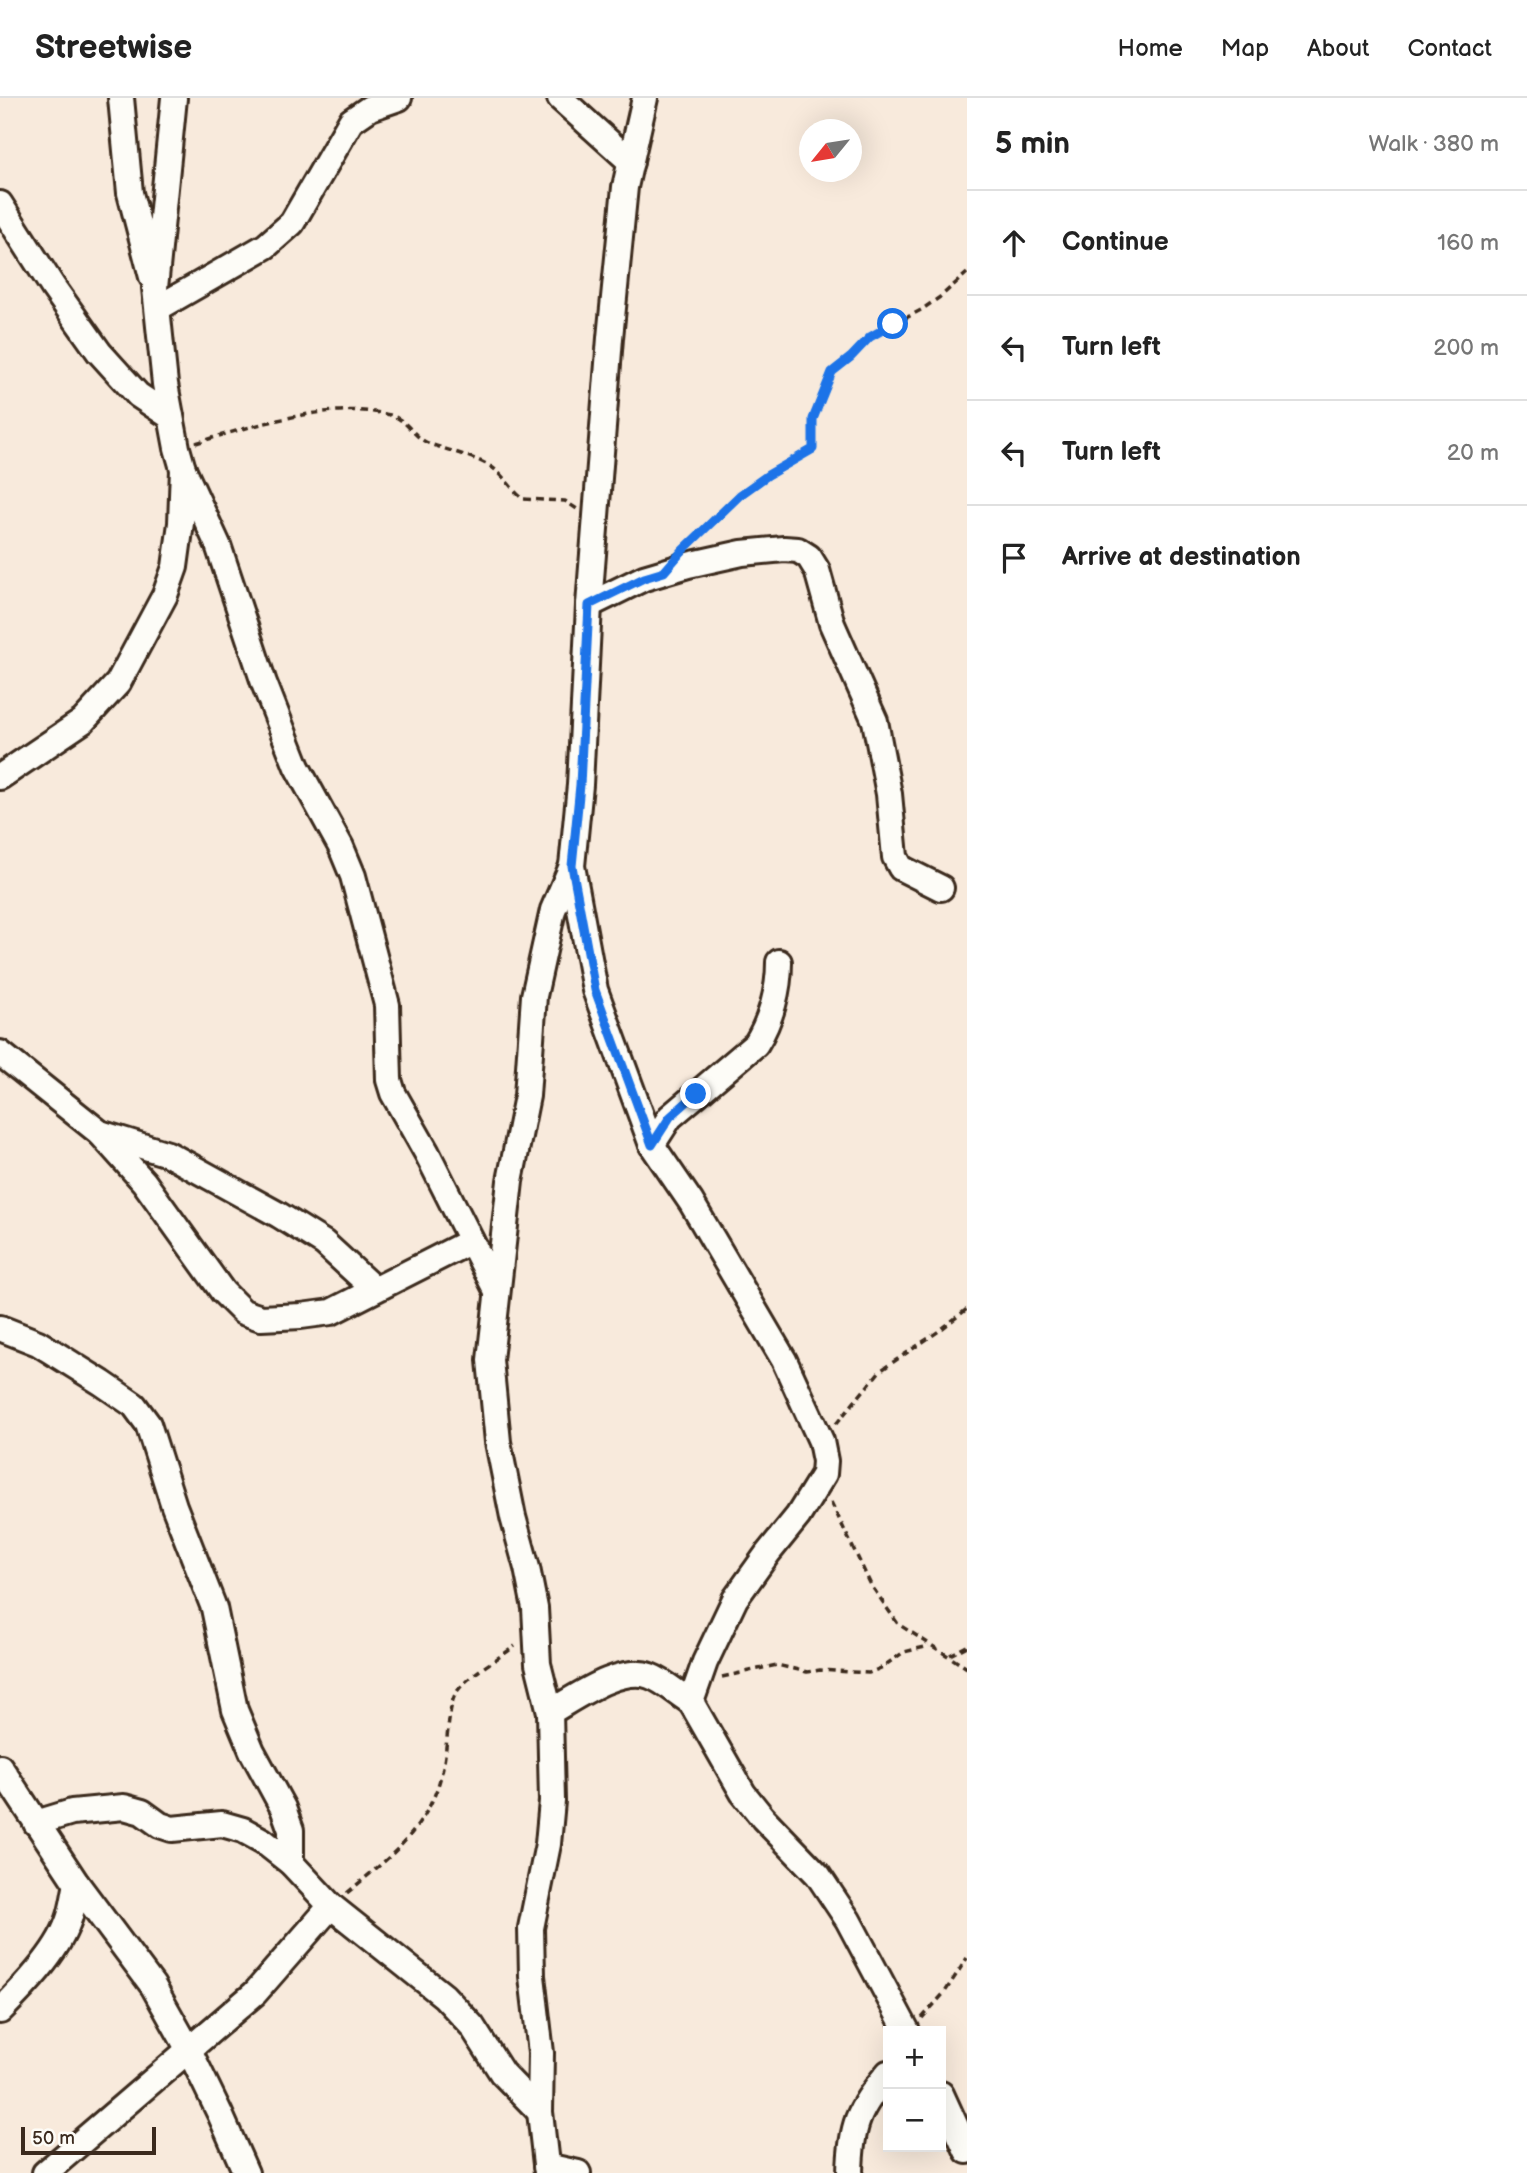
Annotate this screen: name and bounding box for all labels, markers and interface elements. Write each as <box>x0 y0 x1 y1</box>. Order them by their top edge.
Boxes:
text: Streetwise <box>35 28 192 68</box>
text: Home <box>1118 34 1183 63</box>
text: Map <box>1221 34 1269 63</box>
text: About <box>1307 34 1369 63</box>
text: Contact <box>1407 34 1492 63</box>
north arrow <box>799 119 862 182</box>
text: 5 min <box>995 126 1070 162</box>
text: Walk · 380 m <box>1369 130 1499 158</box>
icon: ahead <box>995 224 1033 262</box>
text: Continue <box>1062 227 1169 258</box>
text: 160 m <box>1437 229 1499 257</box>
route start <box>877 308 908 339</box>
icon: left <box>995 329 1033 367</box>
text: Turn left <box>1062 332 1161 363</box>
text: 200 m <box>1433 334 1499 362</box>
icon: left <box>995 434 1033 472</box>
text: Turn left <box>1062 437 1161 468</box>
text: 20 m <box>1447 439 1499 467</box>
icon: arrive <box>995 539 1033 577</box>
text: Arrive at destination <box>1062 542 1301 573</box>
route end <box>680 1078 711 1109</box>
map controls <box>883 2026 946 2152</box>
button: + <box>883 2026 946 2089</box>
button: − <box>883 2089 946 2152</box>
scale bar <box>21 2124 156 2156</box>
text: 50 m <box>32 2127 75 2150</box>

